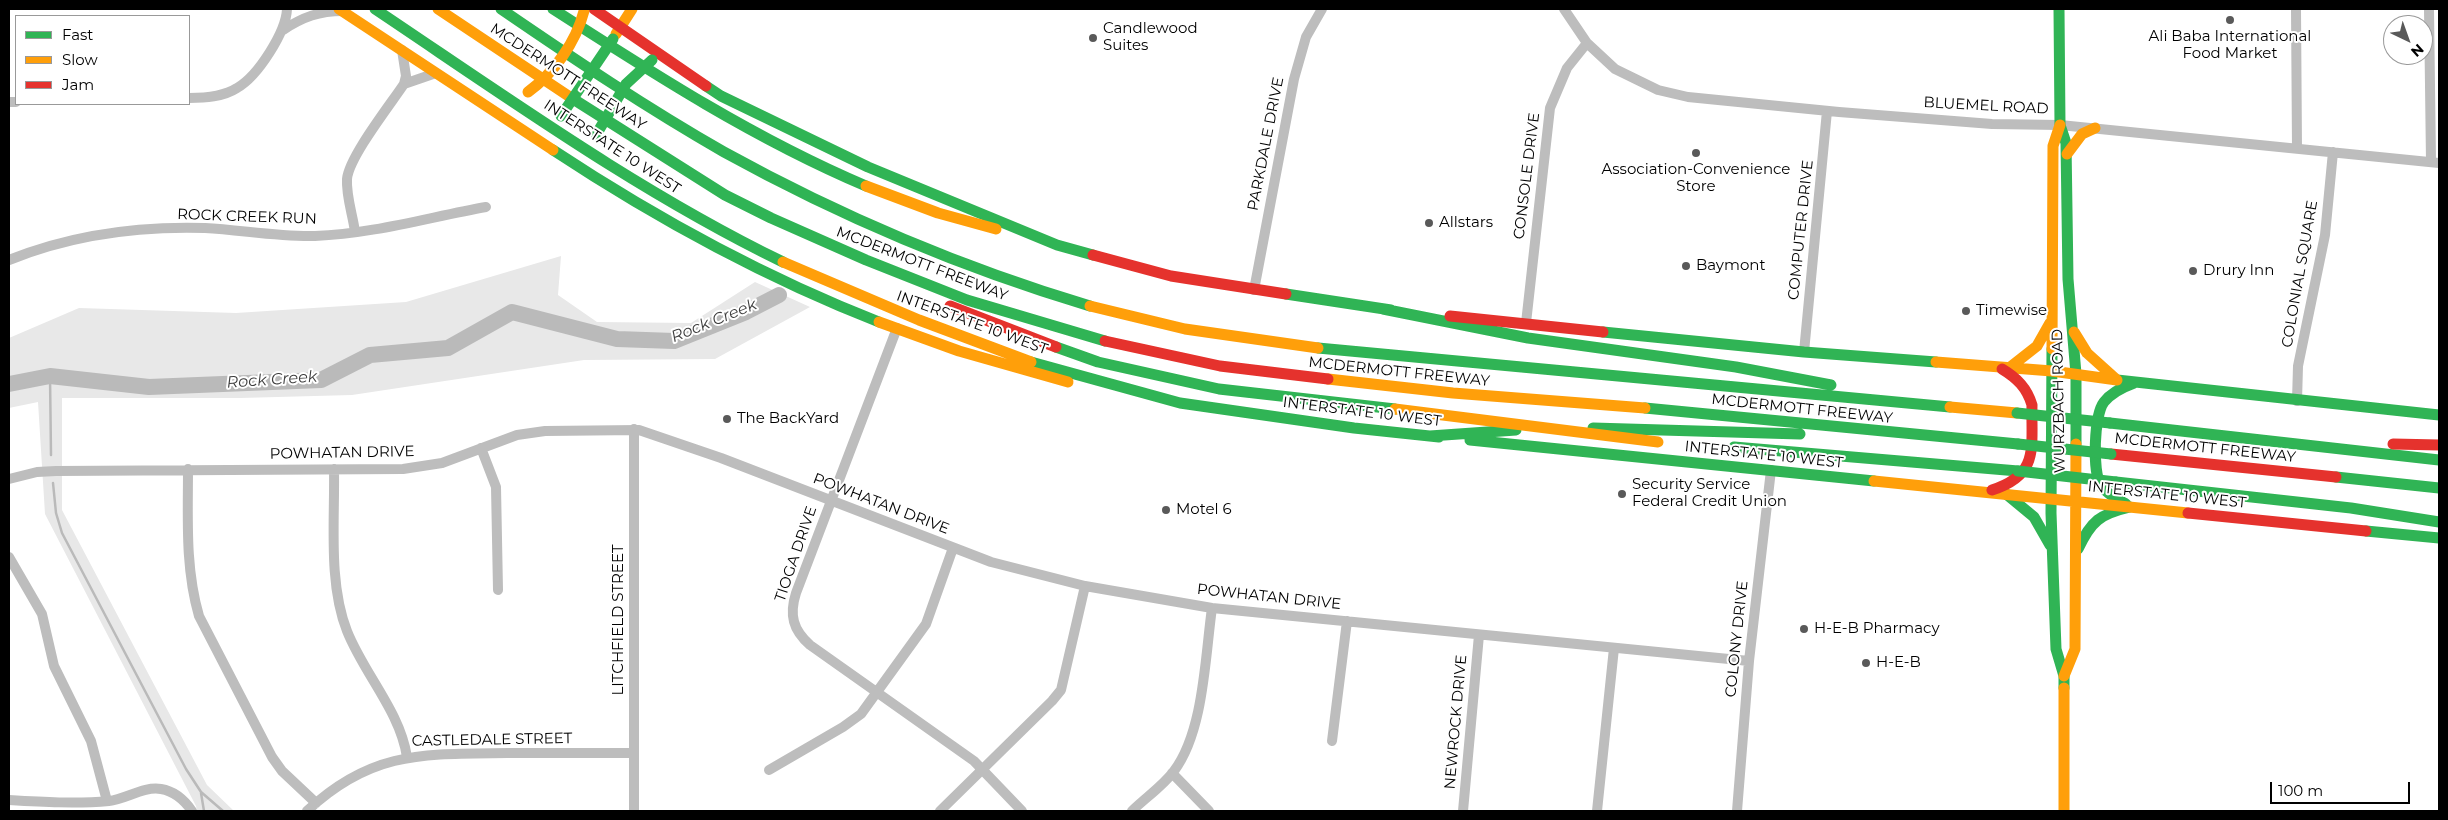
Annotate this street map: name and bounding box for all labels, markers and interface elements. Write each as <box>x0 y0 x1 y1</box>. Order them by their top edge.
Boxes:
marker: Ali Baba International Food Market <box>2224 14 2236 26</box>
legend <box>15 15 190 105</box>
north arrow <box>2383 15 2433 65</box>
street label: MCDERMOTT FREEWAY <box>487 20 649 134</box>
place label: Candlewood Suites <box>1103 20 1198 55</box>
text: Fast <box>62 25 93 44</box>
place label: Ali Baba International Food Market <box>2149 28 2311 63</box>
marker: Candlewood Suites <box>1087 32 1099 44</box>
text: N <box>2407 40 2428 61</box>
text: Slow <box>62 50 98 69</box>
text: Jam <box>62 75 94 94</box>
street label: PARKDALE DRIVE <box>1244 76 1288 212</box>
street label: BLUEMEL ROAD <box>1923 94 2049 118</box>
street label: INTERSTATE 10 WEST <box>540 96 684 198</box>
street label: CONSOLE DRIVE <box>1510 112 1544 240</box>
marker: Association-Convenience Store <box>1690 147 1702 159</box>
street label: COMPUTER DRIVE <box>1785 159 1817 301</box>
place label: Association-Convenience Store <box>1602 161 1790 196</box>
street label: COLONIAL SQUARE <box>2278 199 2322 349</box>
street label: ROCK CREEK RUN <box>177 206 317 228</box>
place label: Allstars <box>1439 214 1493 232</box>
marker: Allstars <box>1423 217 1435 229</box>
street label: MCDERMOTT FREEWAY <box>834 223 1010 305</box>
place label: Baymont <box>1696 257 1766 275</box>
marker: Baymont <box>1680 260 1692 272</box>
place label: Drury Inn <box>2203 262 2274 280</box>
marker: Drury Inn <box>2187 265 2199 277</box>
street label: INTERSTATE 10 WEST <box>894 287 1050 359</box>
water label: Rock Creek <box>668 295 760 347</box>
place label: Timewise <box>1976 302 2047 320</box>
marker: Timewise <box>1960 305 1972 317</box>
street label: WURZBACH ROAD <box>2049 329 2069 473</box>
street label: MCDERMOTT FREEWAY <box>1307 354 1491 390</box>
water label: Rock Creek <box>226 367 318 393</box>
street label: MCDERMOTT FREEWAY <box>1710 391 1894 427</box>
street label: INTERSTATE 10 WEST <box>1282 393 1442 431</box>
place label: The BackYard <box>737 410 839 428</box>
marker: The BackYard <box>721 413 733 425</box>
street label: MCDERMOTT FREEWAY <box>2113 430 2297 466</box>
street label: INTERSTATE 10 WEST <box>1684 438 1844 472</box>
street label: POWHATAN DRIVE <box>270 443 414 463</box>
street label: POWHATAN DRIVE <box>810 470 952 538</box>
place label: Security Service Federal Credit Union <box>1632 476 1787 511</box>
street label: INTERSTATE 10 WEST <box>2087 478 2247 512</box>
marker: Security Service Federal Credit Union <box>1616 488 1628 500</box>
place label: Motel 6 <box>1176 501 1232 519</box>
street label: TIOGA DRIVE <box>771 504 821 604</box>
marker: Motel 6 <box>1160 504 1172 516</box>
street label: LITCHFIELD STREET <box>610 544 628 696</box>
street label: POWHATAN DRIVE <box>1196 580 1342 614</box>
street label: COLONY DRIVE <box>1722 580 1752 698</box>
place label: H-E-B Pharmacy <box>1814 620 1940 638</box>
marker: H-E-B Pharmacy <box>1798 623 1810 635</box>
street label: NEWROCK DRIVE <box>1441 654 1471 790</box>
place label: H-E-B <box>1876 654 1921 672</box>
marker: H-E-B <box>1860 657 1872 669</box>
street label: CASTLEDALE STREET <box>412 730 572 750</box>
scale bar <box>2273 772 2413 804</box>
text: 100 m <box>2278 781 2323 800</box>

